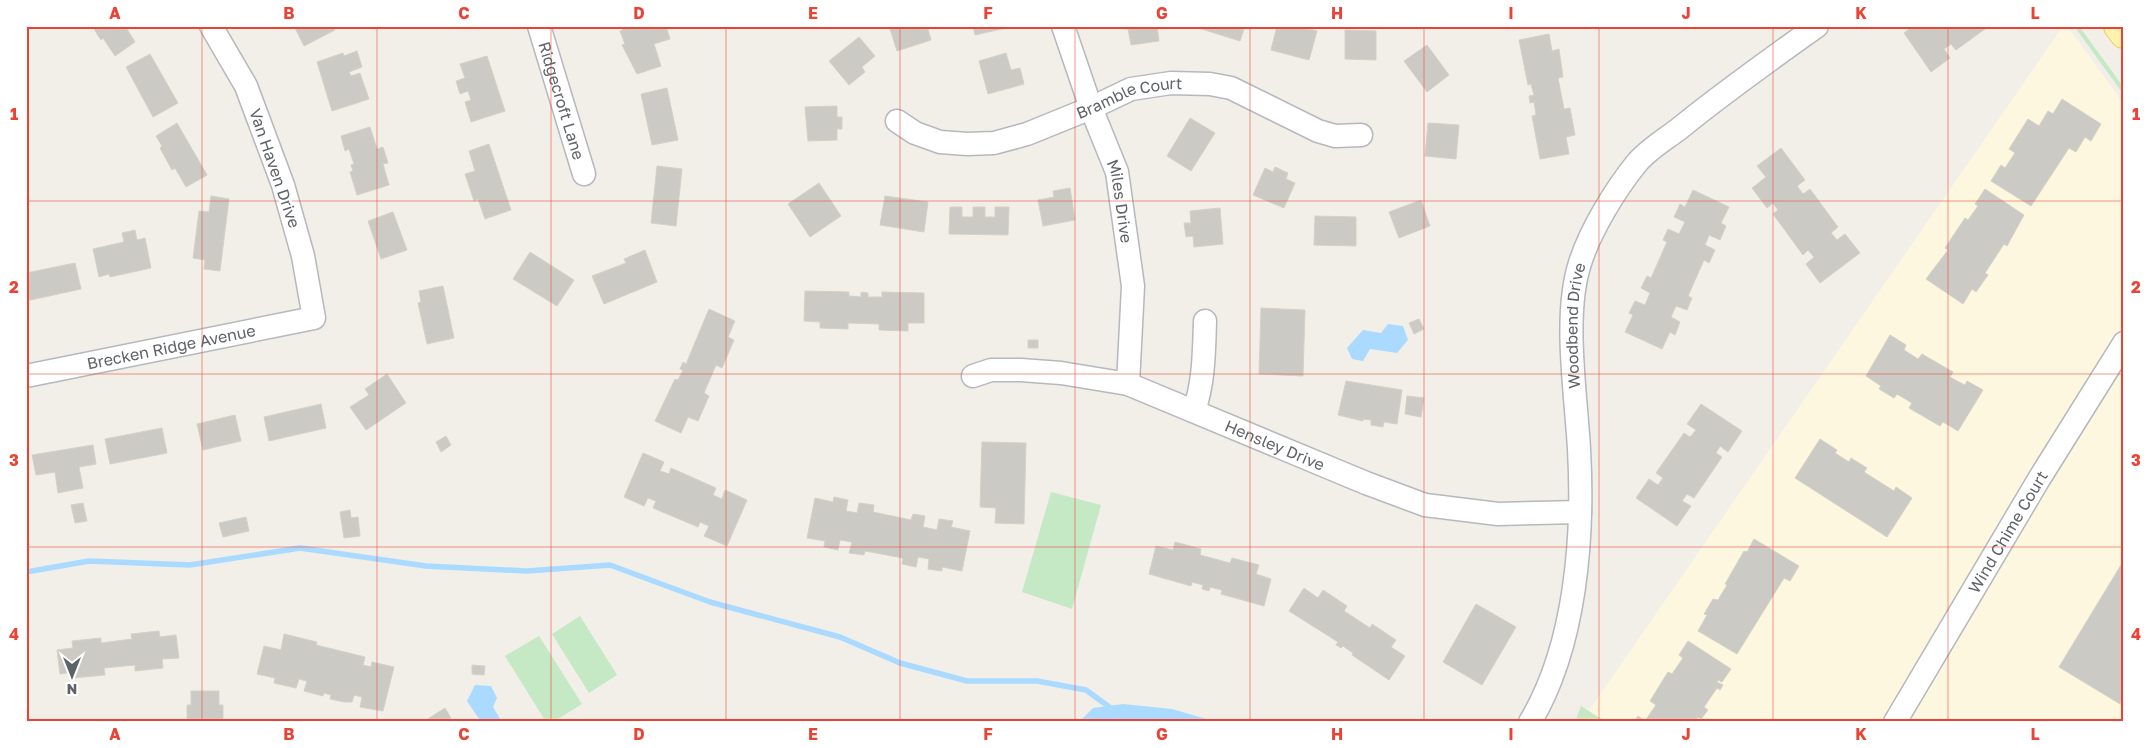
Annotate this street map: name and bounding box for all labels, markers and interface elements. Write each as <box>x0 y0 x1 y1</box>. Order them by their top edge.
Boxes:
text: A <box>109 3 121 23</box>
text: B <box>283 3 295 23</box>
text: C <box>458 3 470 23</box>
text: D <box>633 3 645 23</box>
text: E <box>808 3 818 23</box>
text: F <box>983 3 993 23</box>
text: G <box>1156 3 1168 23</box>
text: H <box>1331 3 1343 23</box>
text: I <box>1508 3 1514 23</box>
text: J <box>1681 3 1691 23</box>
text: K <box>1855 3 1867 23</box>
text: L <box>2030 3 2040 23</box>
street label: Ridgecroft Lane <box>534 39 589 162</box>
street label: Bramble Court <box>1073 73 1183 123</box>
text: 1 <box>10 104 18 124</box>
text: 1 <box>2132 104 2140 124</box>
street label: Van Haven Drive <box>245 106 305 230</box>
street label: Miles Drive <box>1103 156 1137 244</box>
street label: Woodbend Drive <box>1561 260 1590 390</box>
text: 2 <box>9 277 19 297</box>
text: 2 <box>2131 277 2141 297</box>
street label: Brecken Ridge Avenue <box>85 320 257 374</box>
street label: Hensley Drive <box>1222 415 1328 475</box>
text: 3 <box>9 450 19 470</box>
text: 3 <box>2131 450 2141 470</box>
street label: Wind Chime Court <box>1964 467 2052 597</box>
text: 4 <box>9 624 19 644</box>
text: 4 <box>2131 624 2141 644</box>
north arrow <box>48 650 98 700</box>
text: N <box>67 681 77 698</box>
text: A <box>109 724 121 744</box>
text: B <box>283 724 295 744</box>
text: C <box>458 724 470 744</box>
text: D <box>633 724 645 744</box>
text: E <box>808 724 818 744</box>
text: F <box>983 724 993 744</box>
text: G <box>1156 724 1168 744</box>
text: H <box>1331 724 1343 744</box>
text: I <box>1508 724 1514 744</box>
text: J <box>1681 724 1691 744</box>
text: K <box>1855 724 1867 744</box>
text: L <box>2030 724 2040 744</box>

